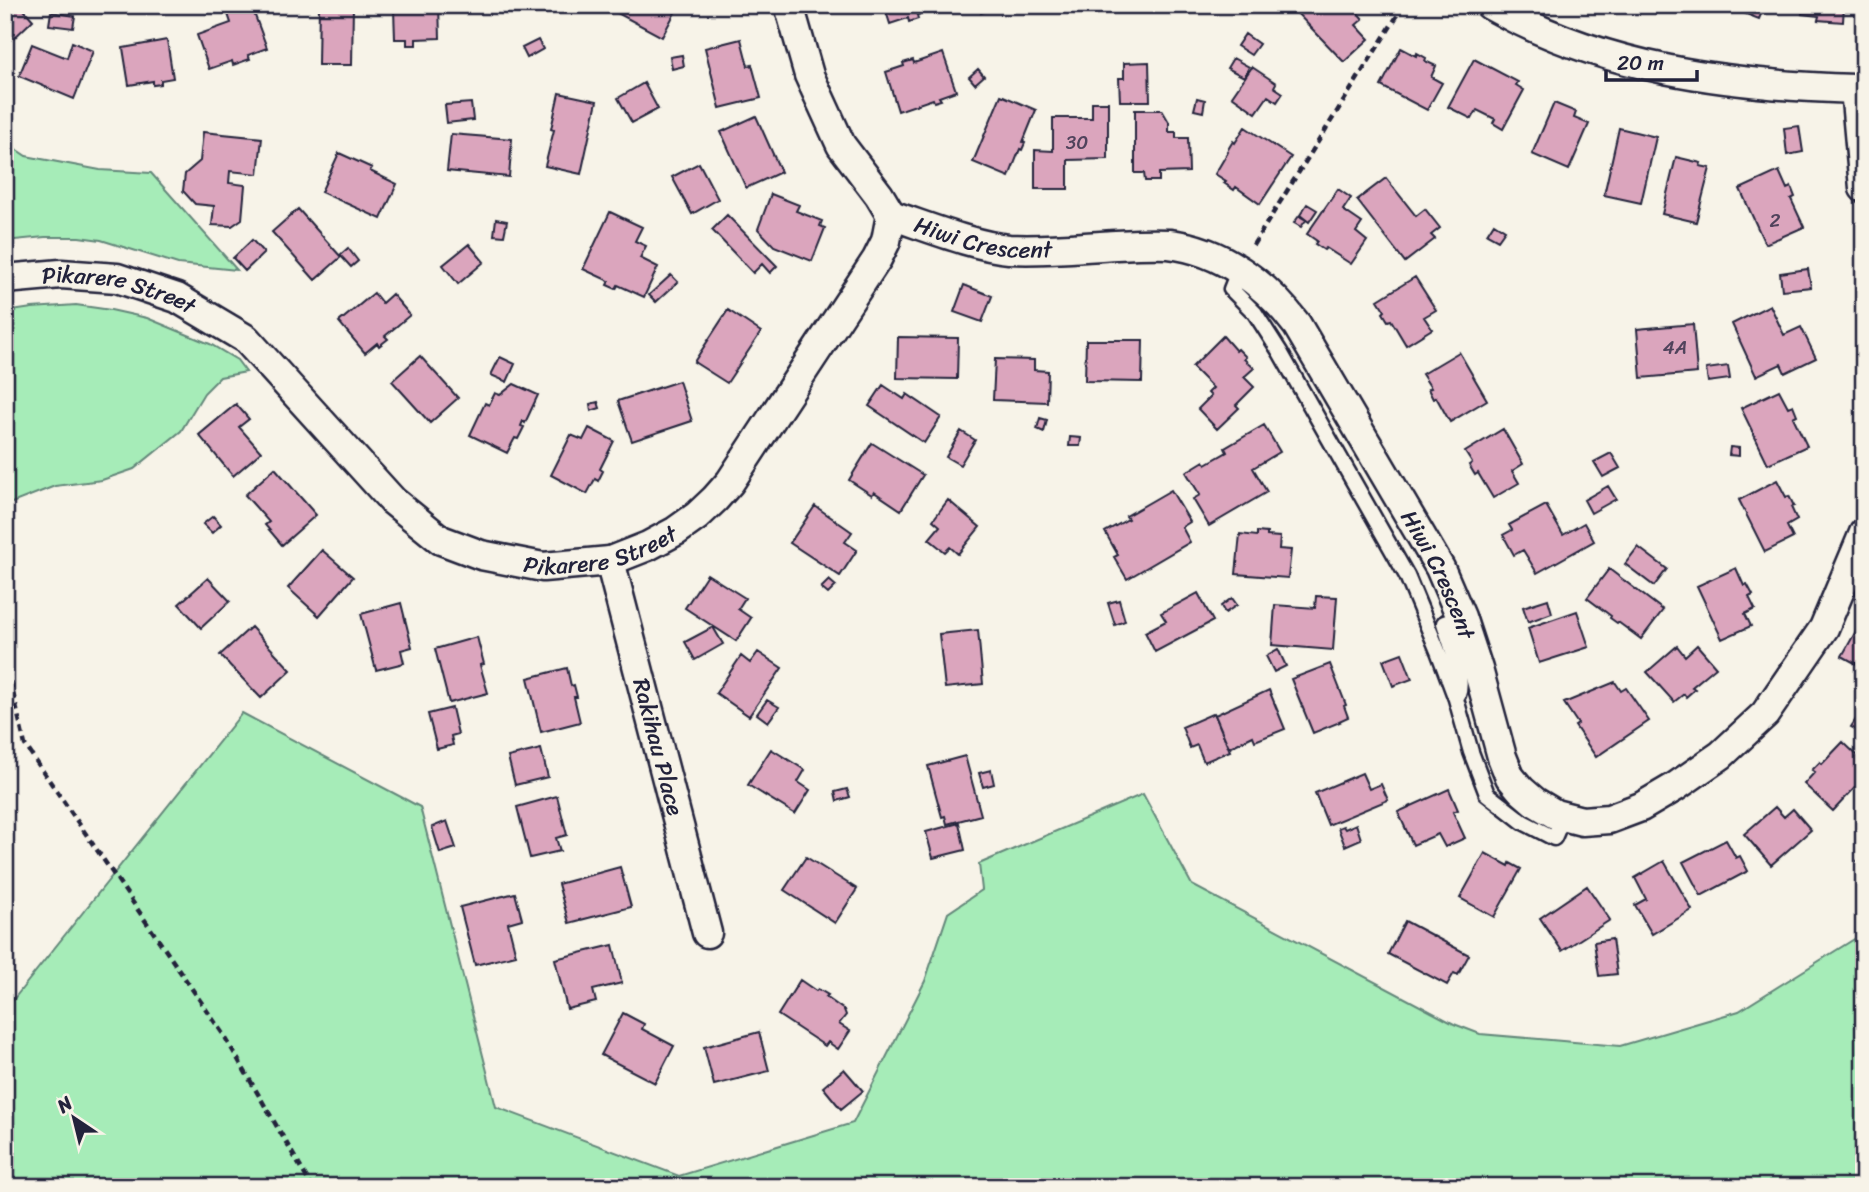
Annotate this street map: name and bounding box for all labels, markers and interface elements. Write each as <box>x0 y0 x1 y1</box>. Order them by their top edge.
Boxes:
scale bar <box>1606 38 1698 82</box>
text: 20 m <box>1617 44 1664 82</box>
house number: 30 <box>1066 126 1088 159</box>
street label: Hiwi Crescent <box>909 204 1055 270</box>
house number: 2 <box>1770 204 1781 237</box>
street label: Pikarere Street <box>40 253 206 326</box>
house number: 4A <box>1663 331 1687 364</box>
street label: Hiwi Crescent <box>1389 502 1488 646</box>
street label: Pikarere Street <box>520 513 686 587</box>
street label: Rakihau Place <box>621 674 696 820</box>
north arrow <box>38 1084 108 1154</box>
text: N <box>49 1087 80 1122</box>

